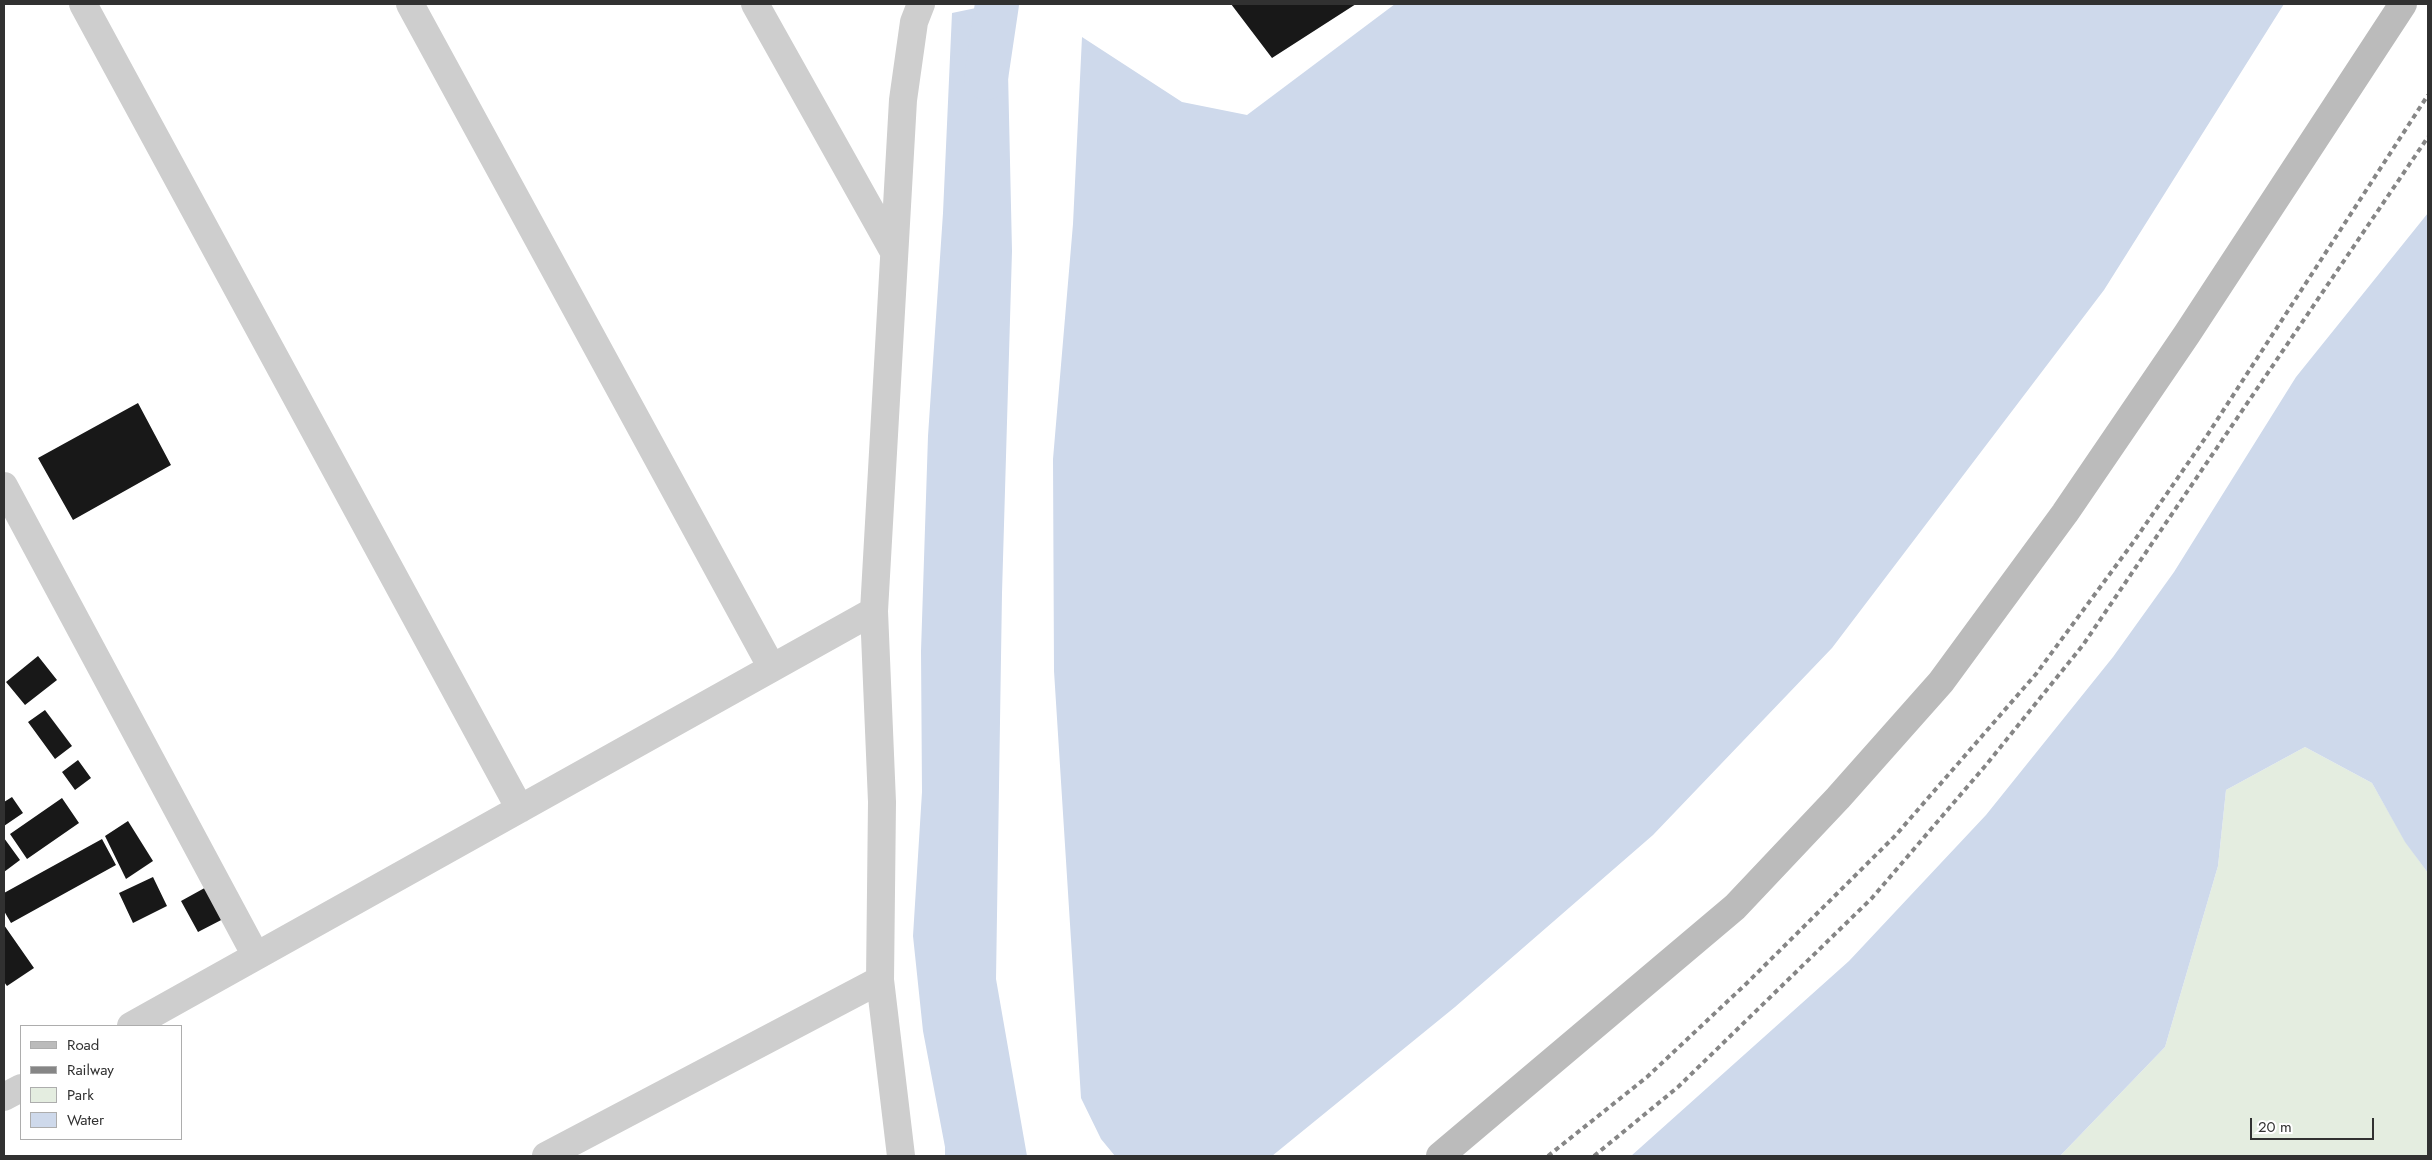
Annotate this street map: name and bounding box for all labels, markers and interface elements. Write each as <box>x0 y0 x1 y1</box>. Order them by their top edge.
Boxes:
legend <box>20 1025 182 1140</box>
text: Road <box>67 1034 99 1056</box>
text: Railway <box>67 1059 114 1081</box>
text: Park <box>67 1084 94 1106</box>
scale bar <box>2252 1108 2376 1140</box>
text: Water <box>67 1109 104 1131</box>
text: 20 m <box>2258 1116 2292 1138</box>

